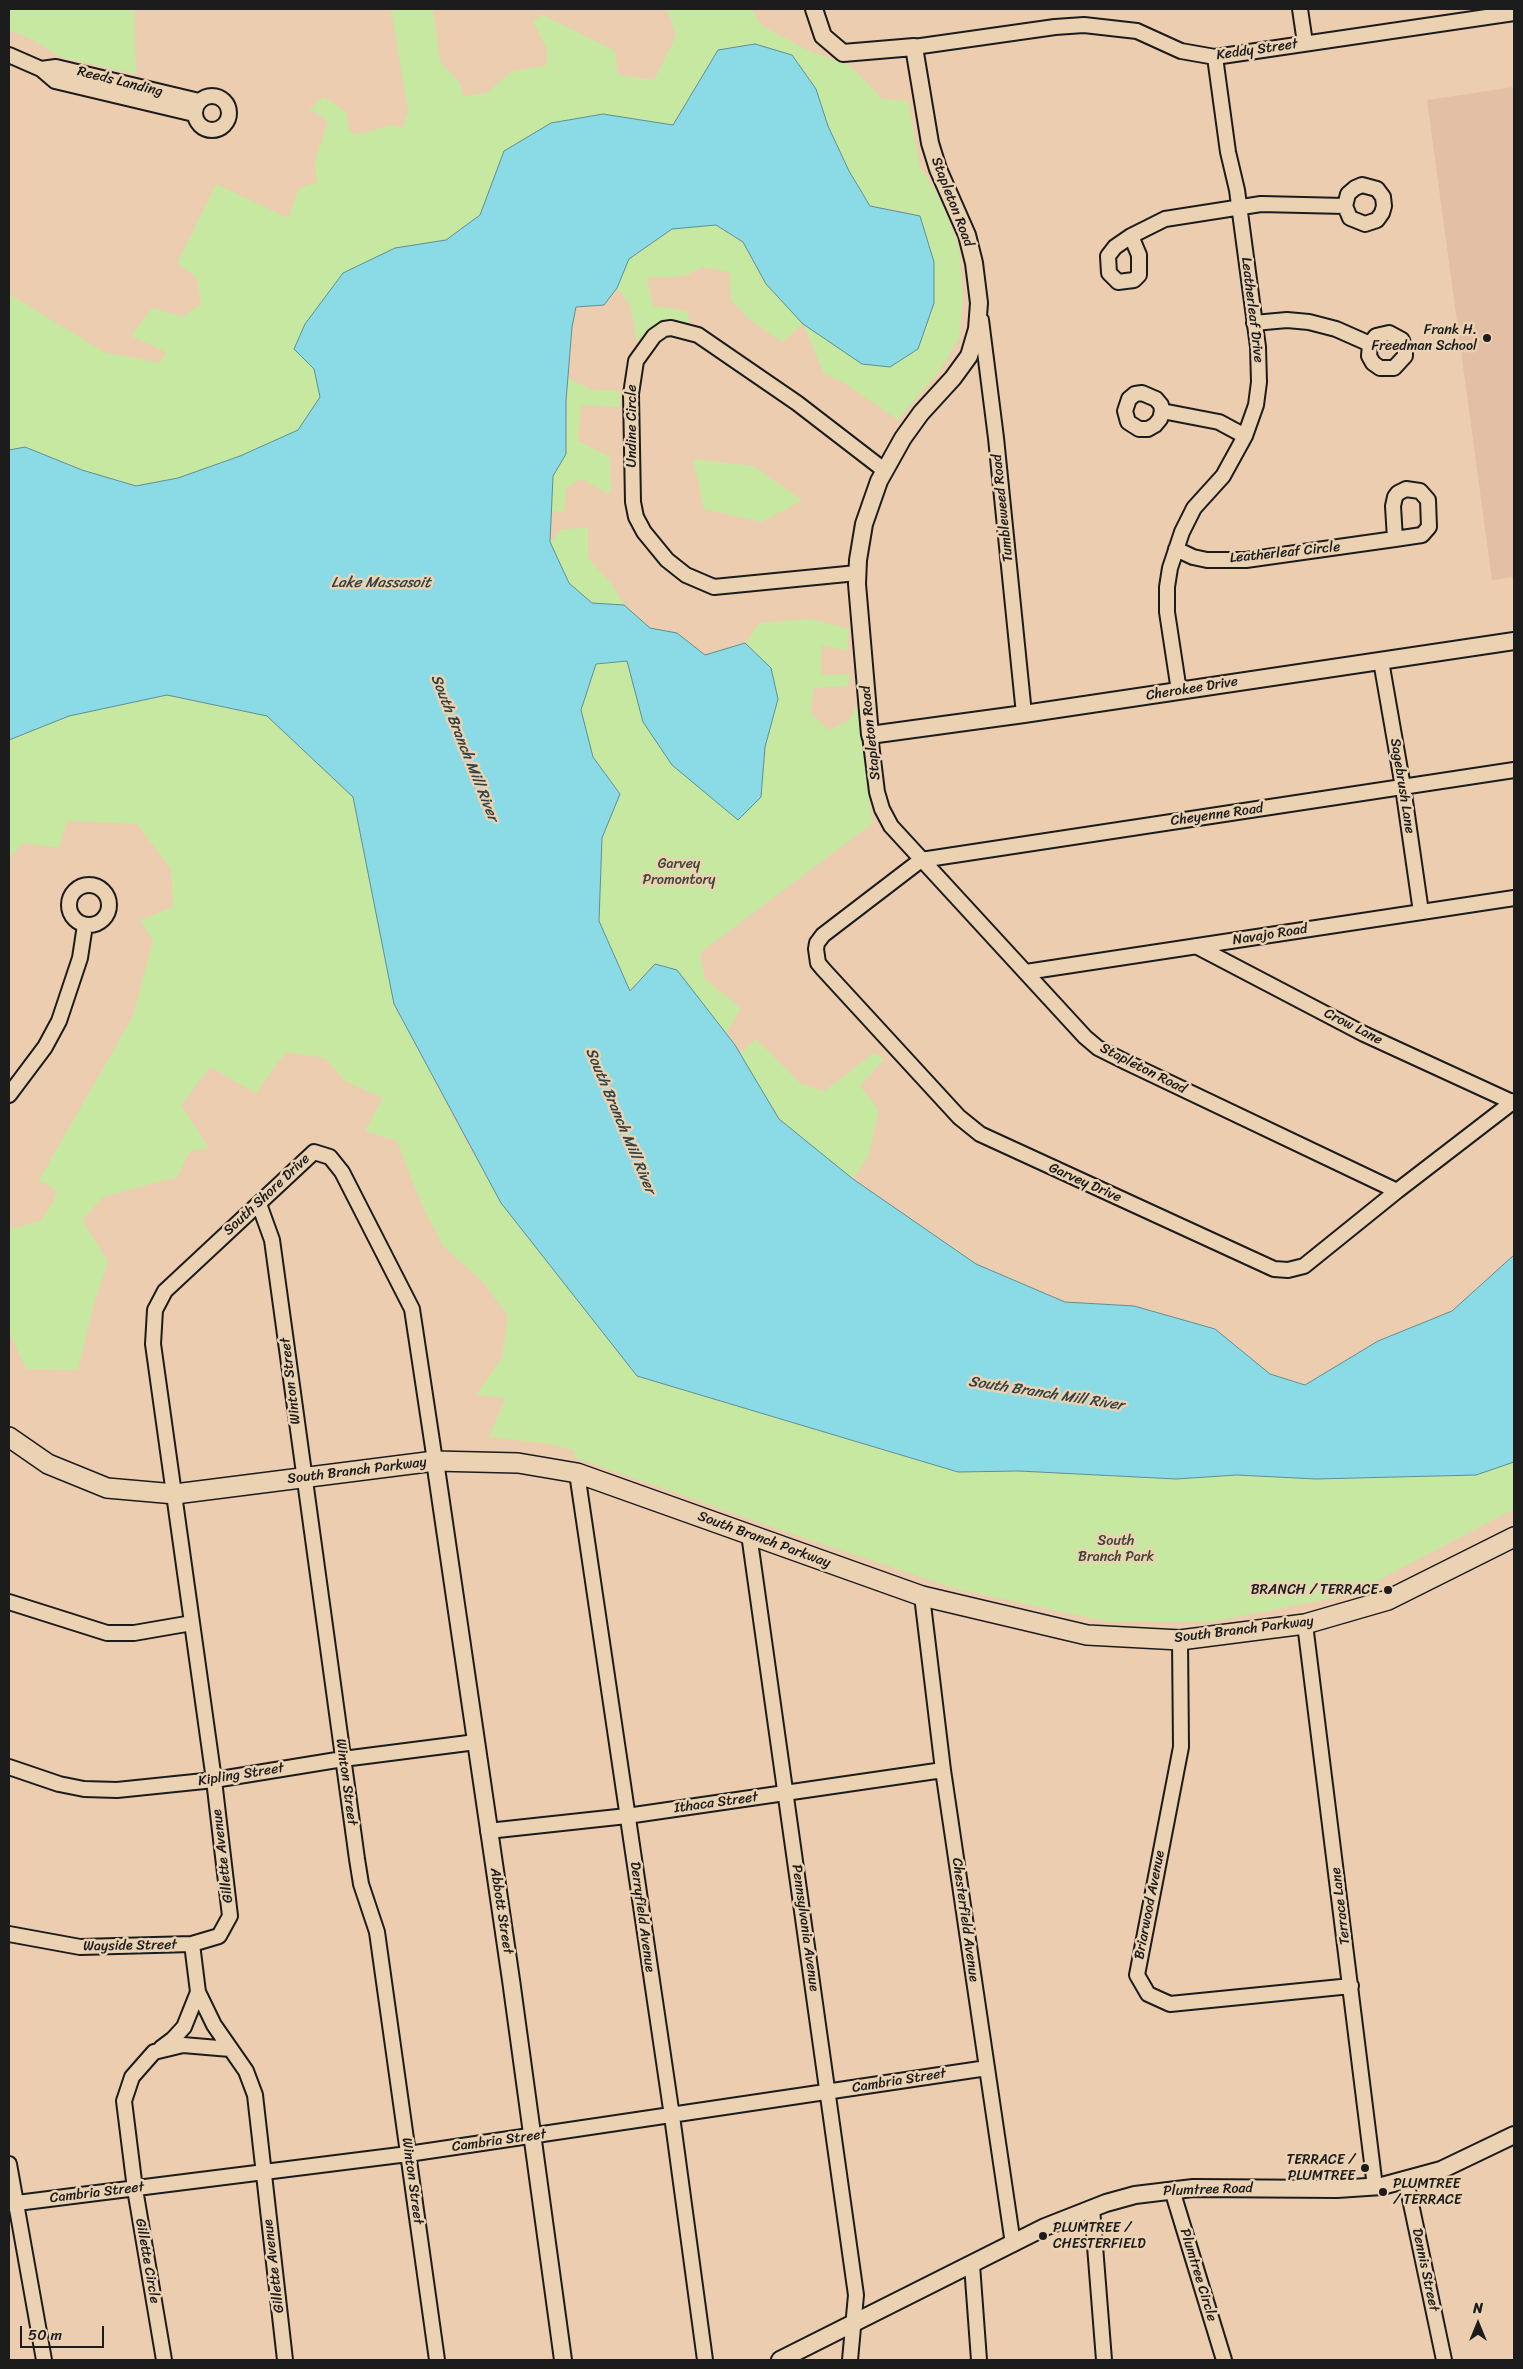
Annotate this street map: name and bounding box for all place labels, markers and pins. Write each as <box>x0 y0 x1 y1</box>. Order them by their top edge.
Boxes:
place label: Frank H. Freedman School <box>1372 322 1477 354</box>
marker: Frank H. Freedman School <box>1481 332 1493 344</box>
place label: BRANCH / TERRACE <box>1251 1582 1378 1598</box>
marker: BRANCH / TERRACE <box>1382 1584 1394 1596</box>
place label: TERRACE / PLUMTREE <box>1286 2152 1355 2184</box>
marker: TERRACE / PLUMTREE <box>1359 2162 1371 2174</box>
place label: PLUMTREE / TERRACE <box>1393 2176 1462 2208</box>
marker: PLUMTREE / TERRACE <box>1377 2186 1389 2198</box>
place label: PLUMTREE / CHESTERFIELD <box>1053 2220 1145 2252</box>
marker: PLUMTREE / CHESTERFIELD <box>1037 2230 1049 2242</box>

